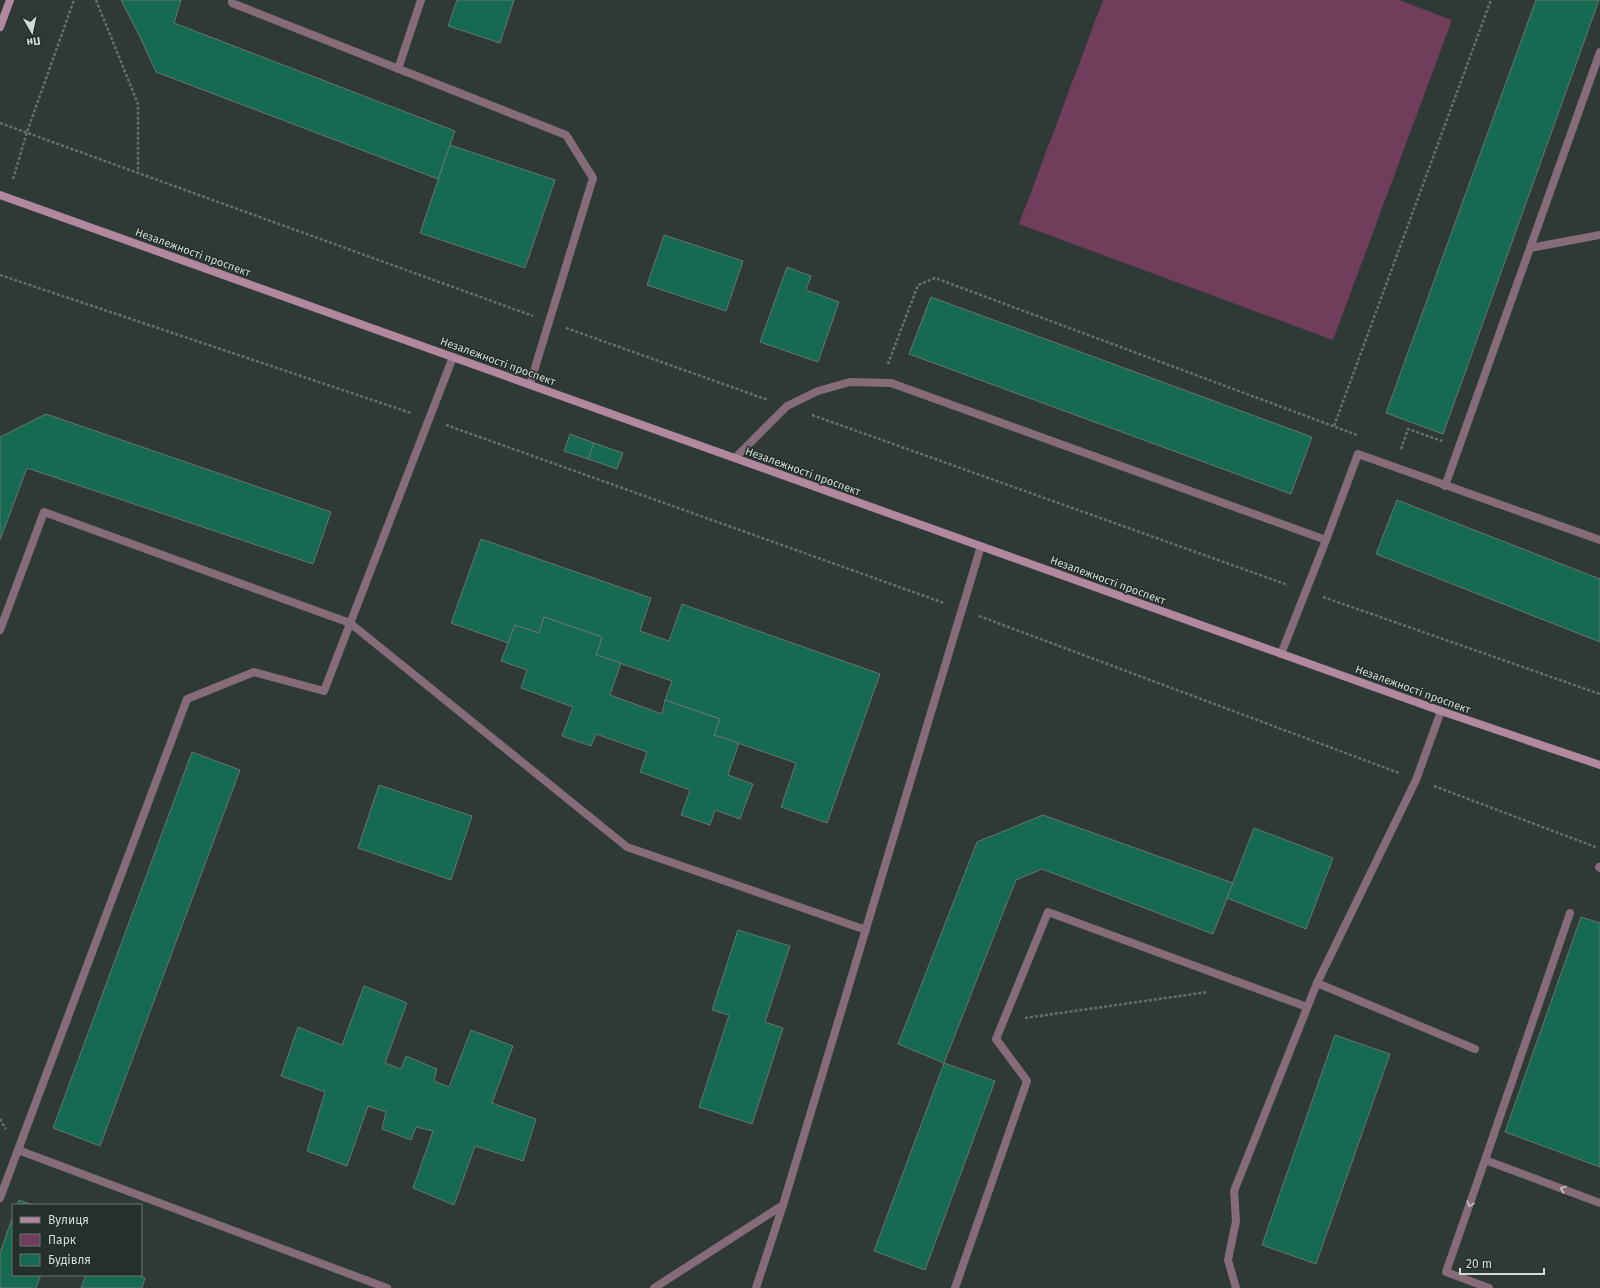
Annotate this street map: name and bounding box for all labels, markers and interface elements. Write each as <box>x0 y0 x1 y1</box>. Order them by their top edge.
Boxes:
north arrow <box>12 12 52 52</box>
text: Пн <box>26 34 41 49</box>
street label: Незалежності проспект <box>133 226 252 279</box>
street label: Незалежності проспект <box>438 335 557 388</box>
street label: Незалежності проспект <box>743 445 862 498</box>
street label: Незалежності проспект <box>1048 554 1167 607</box>
street label: Незалежності проспект <box>1353 663 1472 716</box>
one-way arrow <box>1560 1186 1567 1194</box>
one-way arrow <box>1466 1200 1474 1207</box>
legend <box>12 1204 142 1276</box>
text: Вулиця <box>48 1213 89 1227</box>
text: Парк <box>48 1233 77 1247</box>
scale bar <box>1460 1250 1544 1276</box>
text: Будівля <box>48 1253 91 1267</box>
text: 20 m <box>1466 1257 1492 1271</box>

